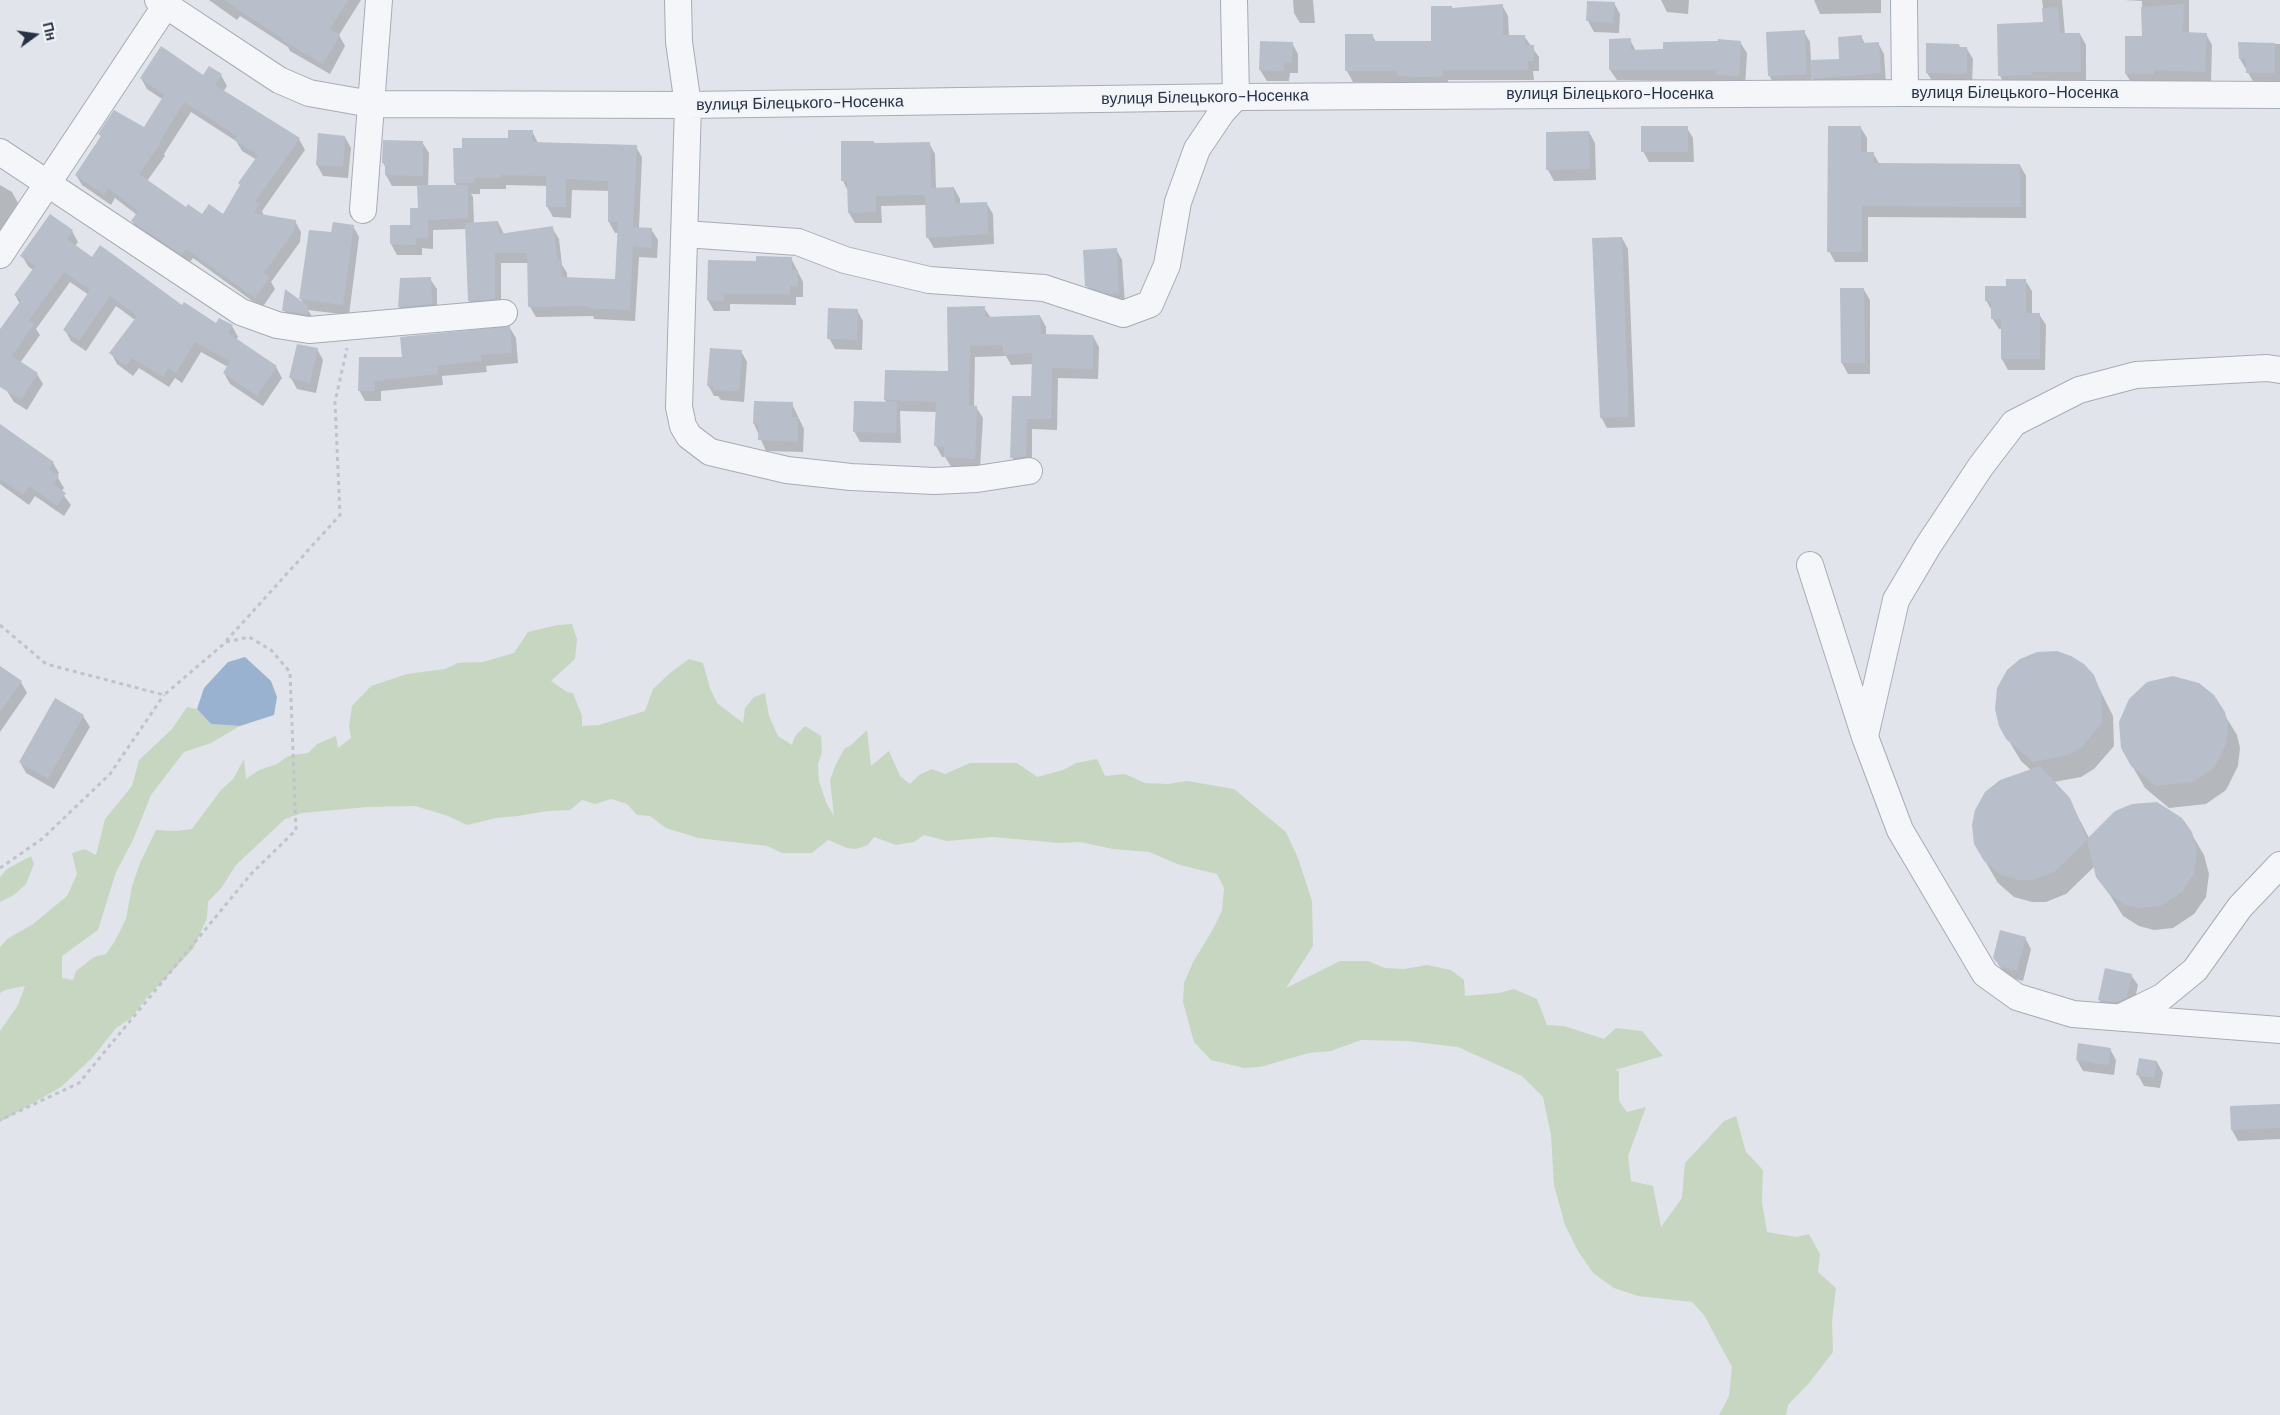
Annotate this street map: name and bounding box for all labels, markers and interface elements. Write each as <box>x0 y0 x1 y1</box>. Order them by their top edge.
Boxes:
north arrow <box>10 10 60 60</box>
text: Пн <box>39 20 61 43</box>
street label: вулиця Білецького-Носенка <box>1911 84 2119 104</box>
street label: вулиця Білецького-Носенка <box>1506 85 1714 105</box>
street label: вулиця Білецького-Носенка <box>1101 87 1309 109</box>
street label: вулиця Білецького-Носенка <box>696 93 904 115</box>

